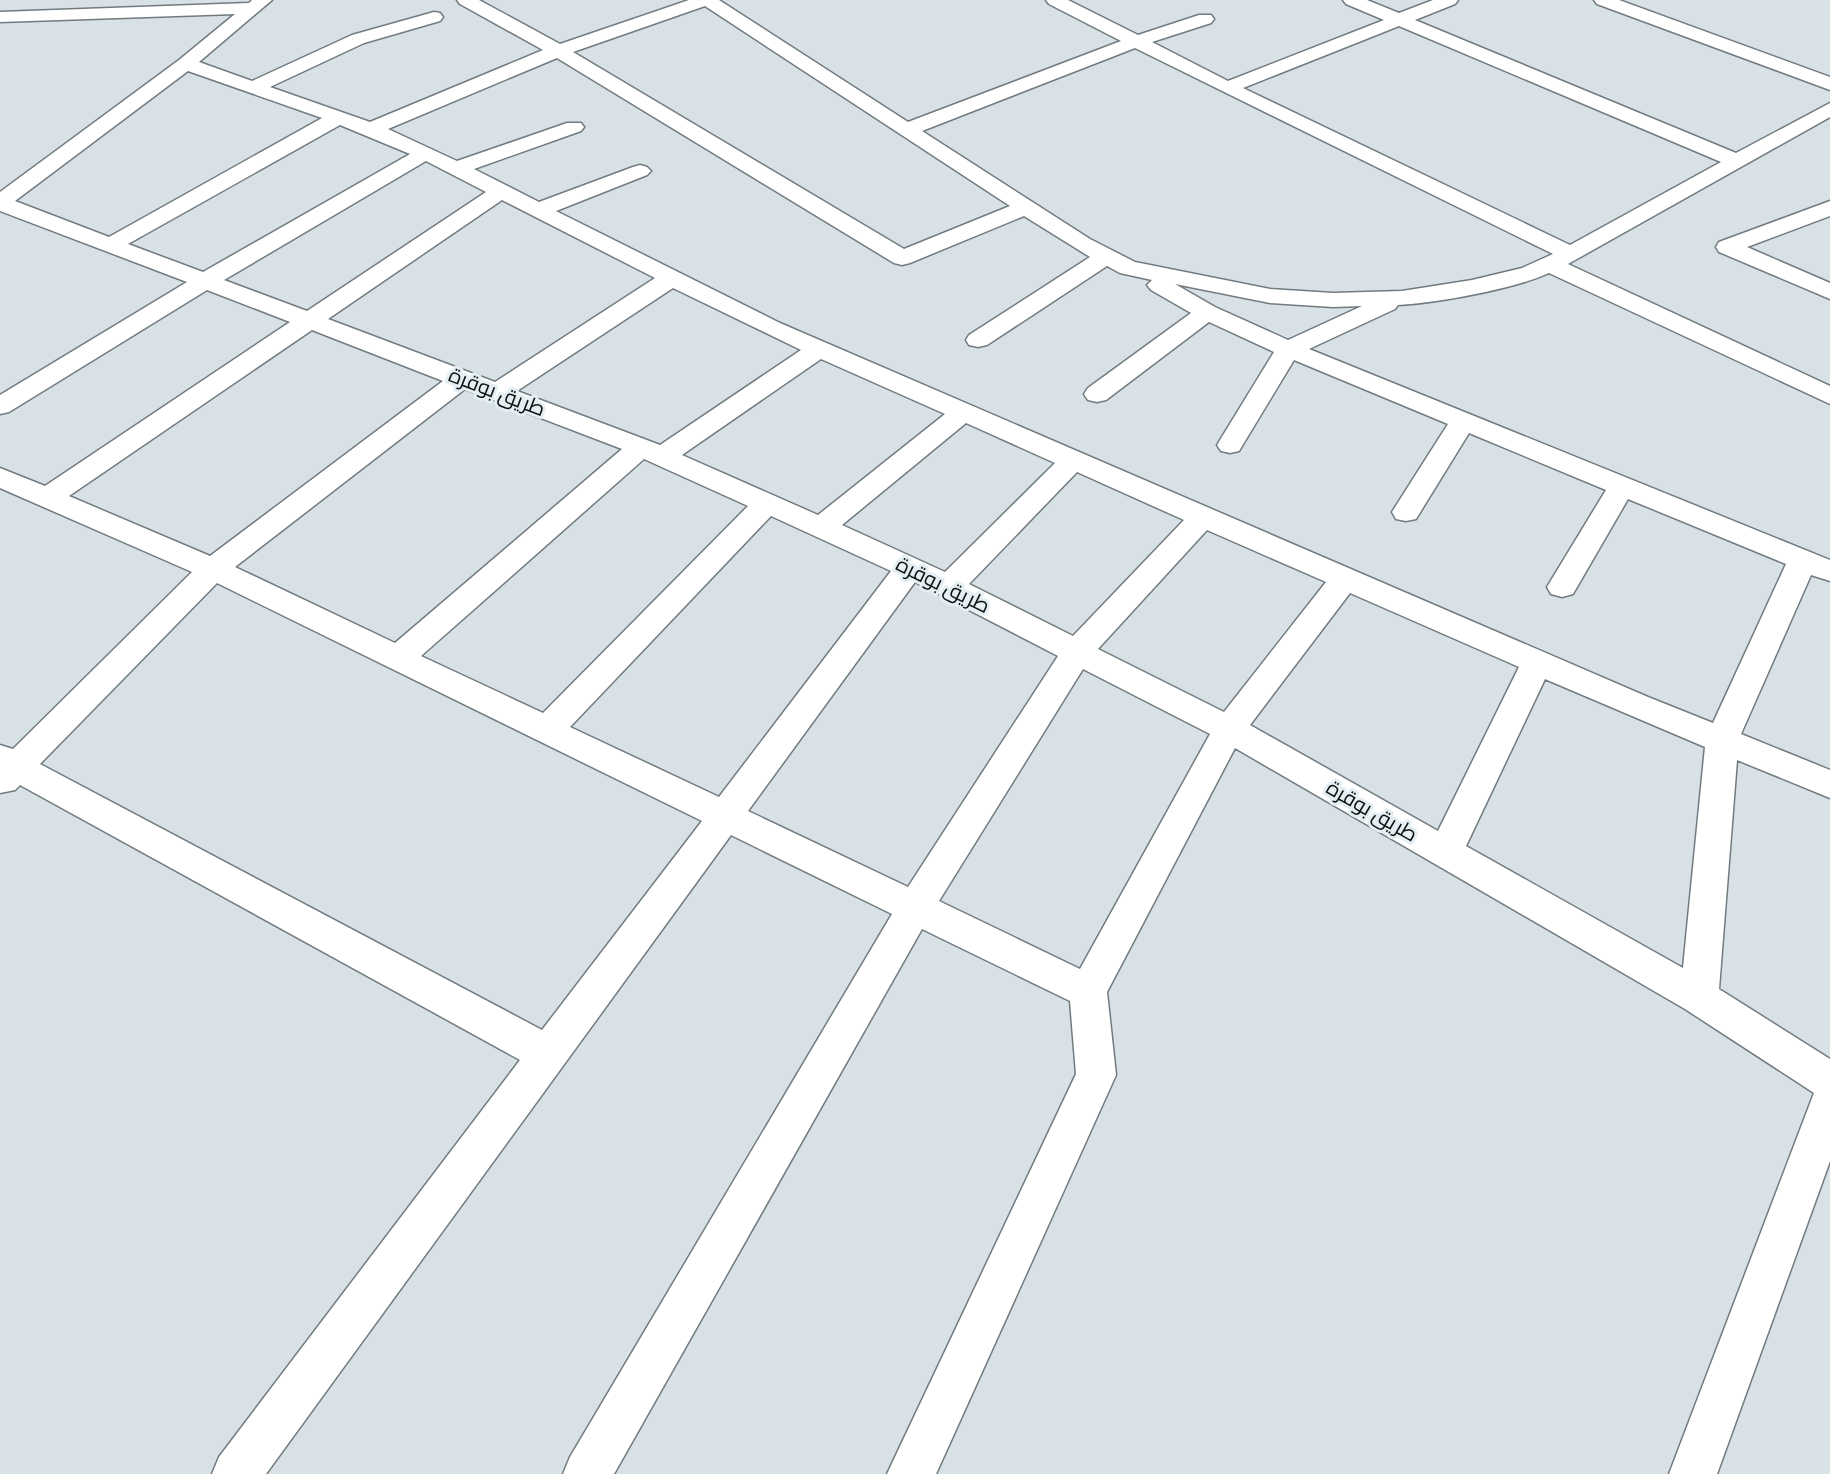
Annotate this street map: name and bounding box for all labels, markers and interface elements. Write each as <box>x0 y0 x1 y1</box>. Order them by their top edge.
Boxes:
street label: طريق بوقرة <box>445 362 549 422</box>
street label: طريق بوقرة <box>892 551 994 619</box>
street label: طريق بوقرة <box>1322 774 1422 848</box>

